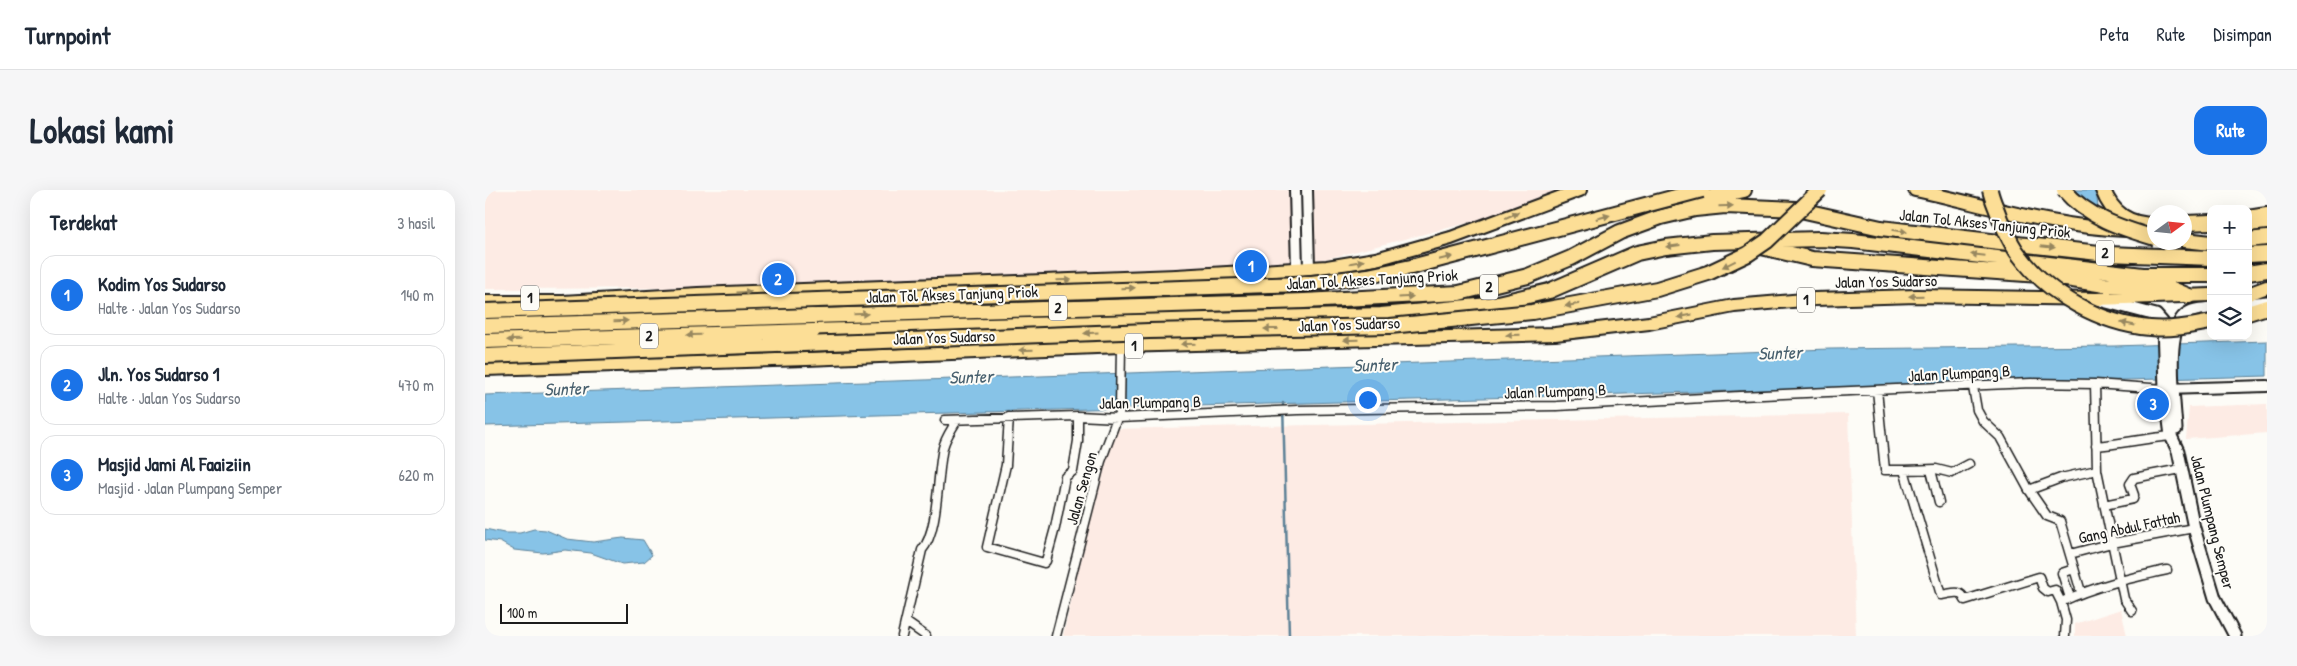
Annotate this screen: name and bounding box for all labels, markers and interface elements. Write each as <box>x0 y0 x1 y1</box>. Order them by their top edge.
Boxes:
text: Turnpoint <box>25 19 110 51</box>
text: Peta <box>2100 22 2129 47</box>
text: Rute <box>2157 22 2185 47</box>
text: Disimpan <box>2213 22 2272 47</box>
button: Rute <box>2194 106 2267 155</box>
text: Lokasi kami <box>30 107 175 154</box>
one-way arrow <box>1718 202 1734 210</box>
street label: Jalan Tol Akses Tanjung Priok <box>1898 203 2072 243</box>
north arrow <box>2147 205 2192 250</box>
map controls <box>2207 205 2252 340</box>
button: + <box>2207 205 2252 250</box>
text: Terdekat <box>50 208 117 237</box>
one-way arrow <box>1505 210 1519 218</box>
text: 3 hasil <box>397 212 435 234</box>
one-way arrow <box>1595 213 1610 221</box>
one-way arrow <box>1892 227 1908 235</box>
road number: 2 <box>2096 240 2114 266</box>
one-way arrow <box>1665 242 1681 250</box>
one-way arrow <box>2041 243 2057 251</box>
pin: 1 <box>1235 247 1267 285</box>
button: − <box>2207 250 2252 295</box>
one-way arrow <box>1970 251 1986 259</box>
one-way arrow <box>1438 253 1453 261</box>
one-way arrow <box>1350 258 1366 266</box>
pin: 2 <box>762 260 794 298</box>
one-way arrow <box>1721 260 1736 268</box>
street label: Jalan Tol Akses Tanjung Priok <box>1286 263 1459 294</box>
street label: Jalan Yos Sudarso <box>1835 269 1938 293</box>
text: Kodim Yos Sudarso <box>98 271 226 297</box>
road number: 2 <box>1480 274 1498 300</box>
one-way arrow <box>1056 275 1072 283</box>
street label: Jalan Tol Akses Tanjung Priok <box>866 280 1039 308</box>
text: 1 <box>64 284 70 306</box>
text: 140 m <box>400 284 434 306</box>
one-way arrow <box>1121 284 1137 292</box>
road number: 1 <box>521 286 539 310</box>
one-way arrow <box>736 287 752 295</box>
road number: 1 <box>1797 288 1815 312</box>
one-way arrow <box>1908 292 1924 300</box>
one-way arrow <box>1398 293 1414 301</box>
button: layers <box>2207 295 2252 340</box>
road number: 2 <box>1049 296 1067 320</box>
text: Halte · Jalan Yos Sudarso <box>98 297 240 319</box>
one-way arrow <box>1564 302 1580 310</box>
one-way arrow <box>853 310 869 318</box>
street label: Jalan Yos Sudarso <box>1298 311 1401 337</box>
one-way arrow <box>1677 312 1692 320</box>
one-way arrow <box>613 317 629 325</box>
one-way arrow <box>2119 319 2135 327</box>
road number: 2 <box>640 324 658 348</box>
street label: Jalan Yos Sudarso <box>893 324 996 350</box>
one-way arrow <box>1263 325 1279 333</box>
one-way arrow <box>1083 330 1099 338</box>
one-way arrow <box>686 331 702 339</box>
one-way arrow <box>1505 331 1521 339</box>
road number: 1 <box>1125 334 1143 358</box>
one-way arrow <box>506 336 522 344</box>
one-way arrow <box>1342 337 1358 345</box>
water label: Sunter <box>1758 339 1804 366</box>
one-way arrow <box>1180 341 1196 349</box>
one-way arrow <box>1017 346 1033 354</box>
water label: Sunter <box>1353 351 1399 378</box>
street label: Jalan Plumpang B <box>1907 359 2011 387</box>
text: Jln. Yos Sudarso 1 <box>98 361 220 387</box>
water label: Sunter <box>949 363 995 390</box>
text: 2 <box>63 374 71 396</box>
text: 470 m <box>398 374 434 396</box>
water label: Sunter <box>544 375 590 402</box>
street label: Jalan Plumpang B <box>1504 378 1606 404</box>
pin: 3 <box>2137 385 2169 423</box>
text: Halte · Jalan Yos Sudarso <box>98 387 240 409</box>
your location <box>1355 387 1381 413</box>
street label: Jalan Plumpang B <box>1099 390 1201 414</box>
street label: Jalan Sengon <box>1060 449 1102 527</box>
text: Masjid Jami Al Faaiziin <box>98 451 251 477</box>
street label: Jalan Plumpang Semper <box>2186 452 2240 592</box>
text: 3 <box>63 464 71 486</box>
text: 620 m <box>398 464 434 486</box>
text: Masjid · Jalan Plumpang Semper <box>98 477 282 499</box>
street label: Gang Abdul Fattah <box>2076 505 2182 548</box>
scale bar <box>500 601 627 624</box>
text: 100 m <box>507 603 537 622</box>

